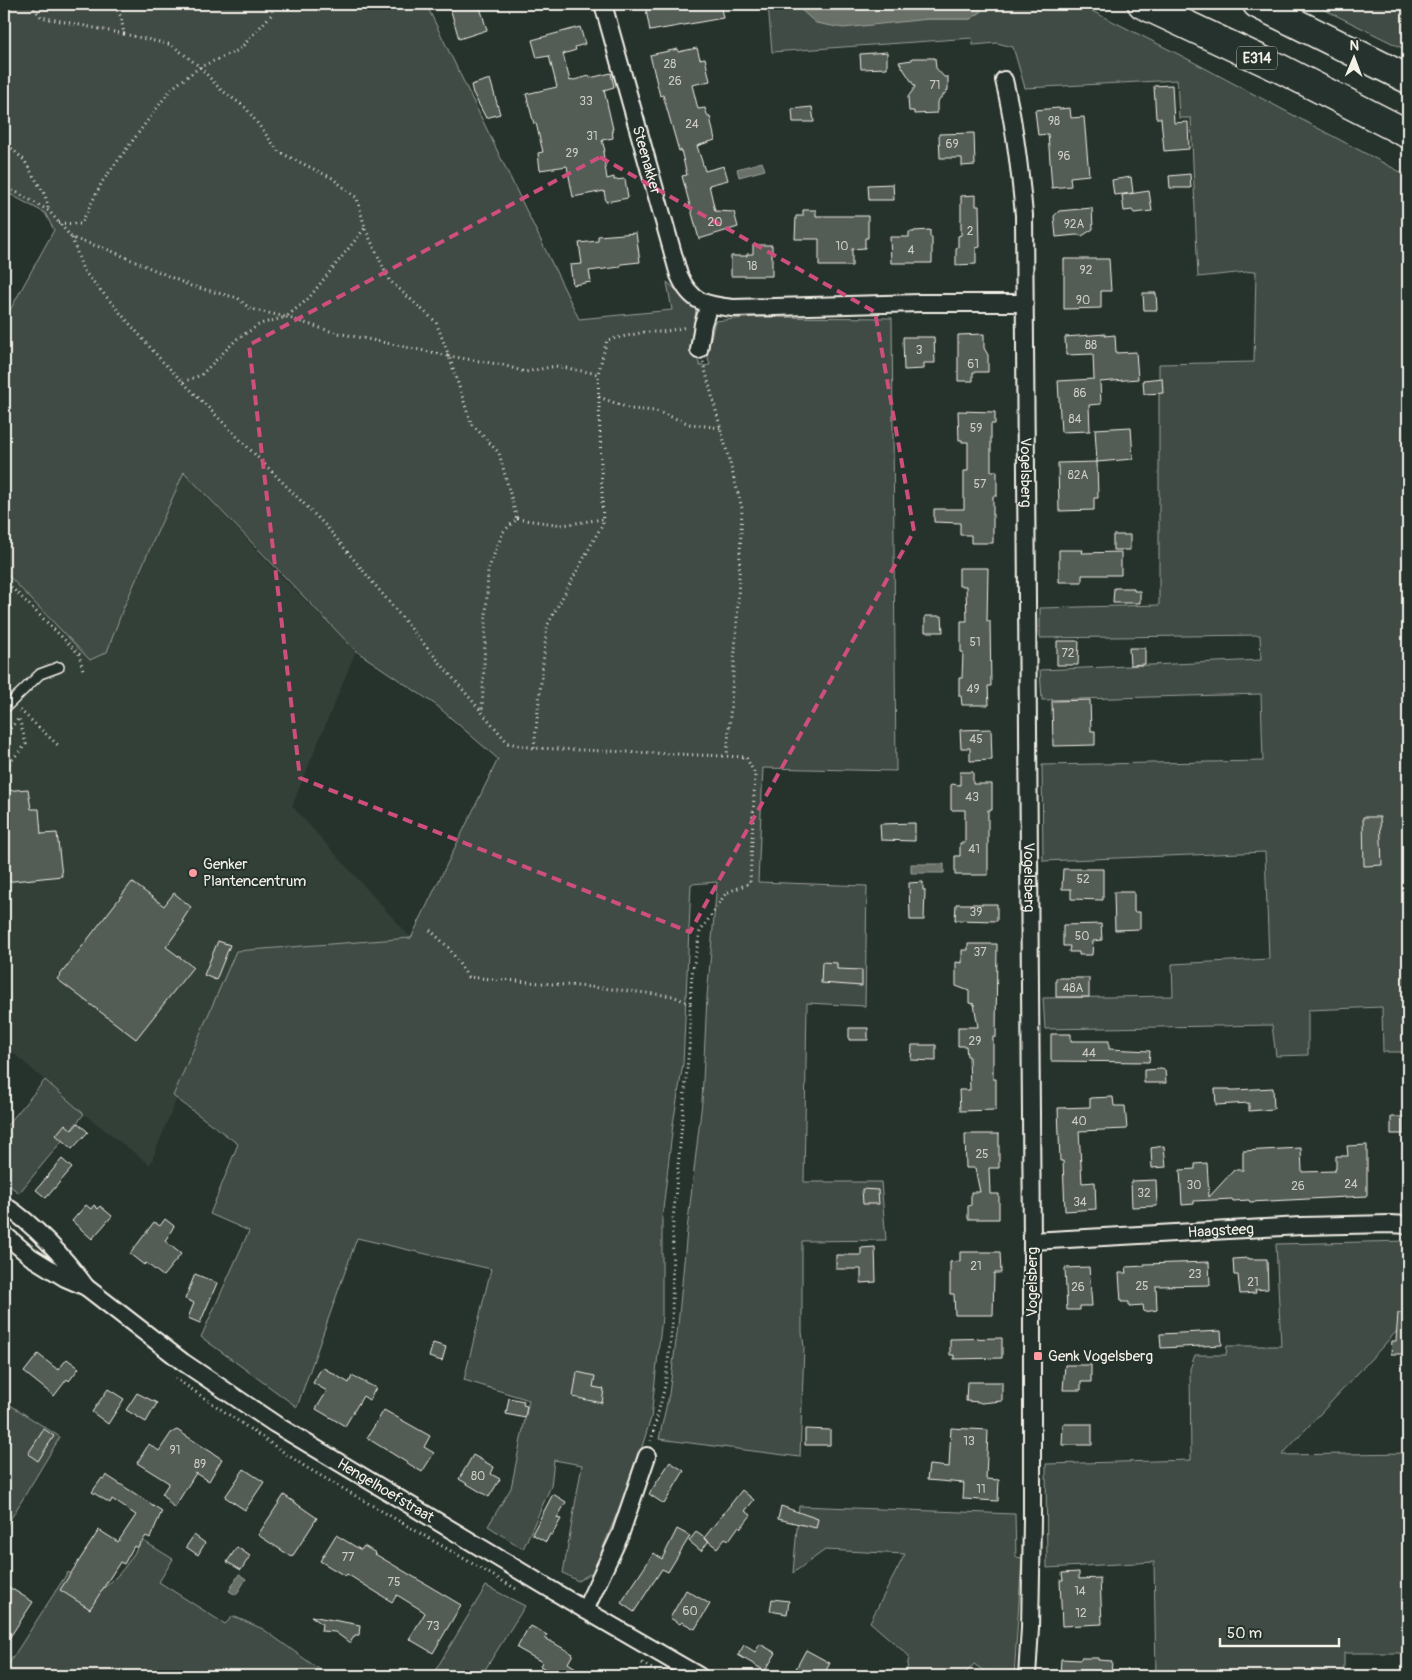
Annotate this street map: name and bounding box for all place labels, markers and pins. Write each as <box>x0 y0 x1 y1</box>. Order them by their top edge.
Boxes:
place label: Genker Plantencentrum <box>203 855 306 891</box>
marker: Genker Plantencentrum <box>187 867 199 879</box>
place label: Genk Vogelsberg <box>1048 1347 1153 1366</box>
marker: Genk Vogelsberg <box>1032 1350 1044 1362</box>

